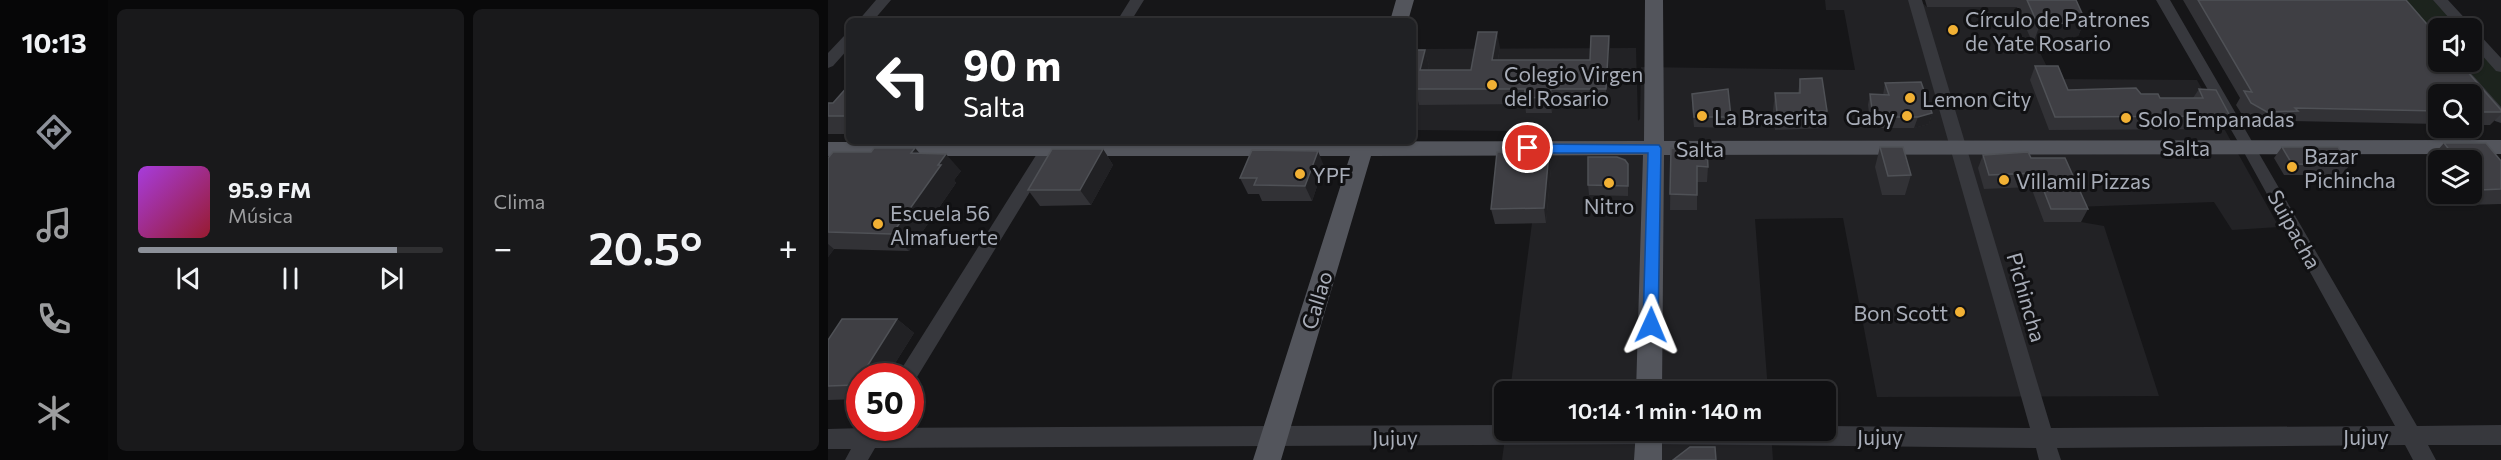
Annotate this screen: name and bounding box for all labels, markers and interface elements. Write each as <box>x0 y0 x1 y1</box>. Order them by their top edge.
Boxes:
place label: Círculo de Patrones de Yate Rosario <box>1965 6 2150 55</box>
map controls <box>2428 18 2482 204</box>
button: sound <box>2428 18 2482 72</box>
marker: Círculo de Patrones de Yate Rosario <box>1946 23 1960 37</box>
text: 10:13 <box>21 26 87 59</box>
text: 90 m <box>963 38 1062 90</box>
icon: left <box>864 42 942 120</box>
place label: Colegio Virgen del Rosario <box>1504 61 1643 110</box>
marker: Colegio Virgen del Rosario <box>1485 78 1499 92</box>
button: search <box>2428 84 2482 138</box>
place label: Lemon City <box>1922 86 2031 111</box>
text: Salta <box>963 90 1025 123</box>
marker: Lemon City <box>1903 91 1917 105</box>
place label: La Braserita <box>1714 104 1828 129</box>
place label: Gaby <box>1846 104 1895 129</box>
place label: Solo Empanadas <box>2138 106 2295 131</box>
marker: La Braserita <box>1695 109 1709 123</box>
marker: Gaby <box>1900 109 1914 123</box>
icon: directions <box>33 111 75 153</box>
marker: Solo Empanadas <box>2119 111 2133 125</box>
pin <box>1502 122 1553 173</box>
icon: arrive <box>1511 131 1544 164</box>
street label: Salta <box>2162 135 2210 160</box>
street label: Salta <box>1676 136 1724 161</box>
place label: Bazar Pichincha <box>2304 143 2396 192</box>
button: layers <box>2428 150 2482 204</box>
marker: Bazar Pichincha <box>2285 160 2299 174</box>
place label: YPF <box>1312 162 1351 187</box>
marker: YPF <box>1293 167 1307 181</box>
place label: Villamil Pizzas <box>2016 168 2151 193</box>
marker: Villamil Pizzas <box>1997 173 2011 187</box>
text: 95.9 FM <box>228 176 311 203</box>
marker: Nitro <box>1602 176 1616 190</box>
street label: Suipacha <box>2263 185 2327 273</box>
text: Clima <box>494 189 545 213</box>
place label: Nitro <box>1584 193 1634 218</box>
place label: Escuela 56 Almafuerte <box>890 200 998 249</box>
text: Música <box>228 203 293 227</box>
icon: music <box>33 204 75 246</box>
marker: Escuela 56 Almafuerte <box>871 217 885 231</box>
text: 20.5° <box>588 219 702 274</box>
text: − <box>494 226 512 267</box>
text: + <box>779 226 798 267</box>
street label: Pichincha <box>2002 249 2052 345</box>
icon: previous <box>172 262 205 295</box>
icon: pause <box>274 262 307 295</box>
icon: next <box>375 262 408 295</box>
street label: Callao <box>1295 268 1337 332</box>
position arrow <box>1619 293 1683 357</box>
icon: phone <box>33 298 75 340</box>
place label: Bon Scott <box>1854 300 1948 325</box>
marker: Bon Scott <box>1953 305 1967 319</box>
speed limit sign: 50 <box>846 363 924 441</box>
icon: climate <box>33 392 75 434</box>
text: 10:14 · 1 min · 140 m <box>1568 397 1762 424</box>
street label: Jujuy <box>1372 424 1418 450</box>
street label: Jujuy <box>1857 424 1903 449</box>
street label: Jujuy <box>2343 424 2389 449</box>

